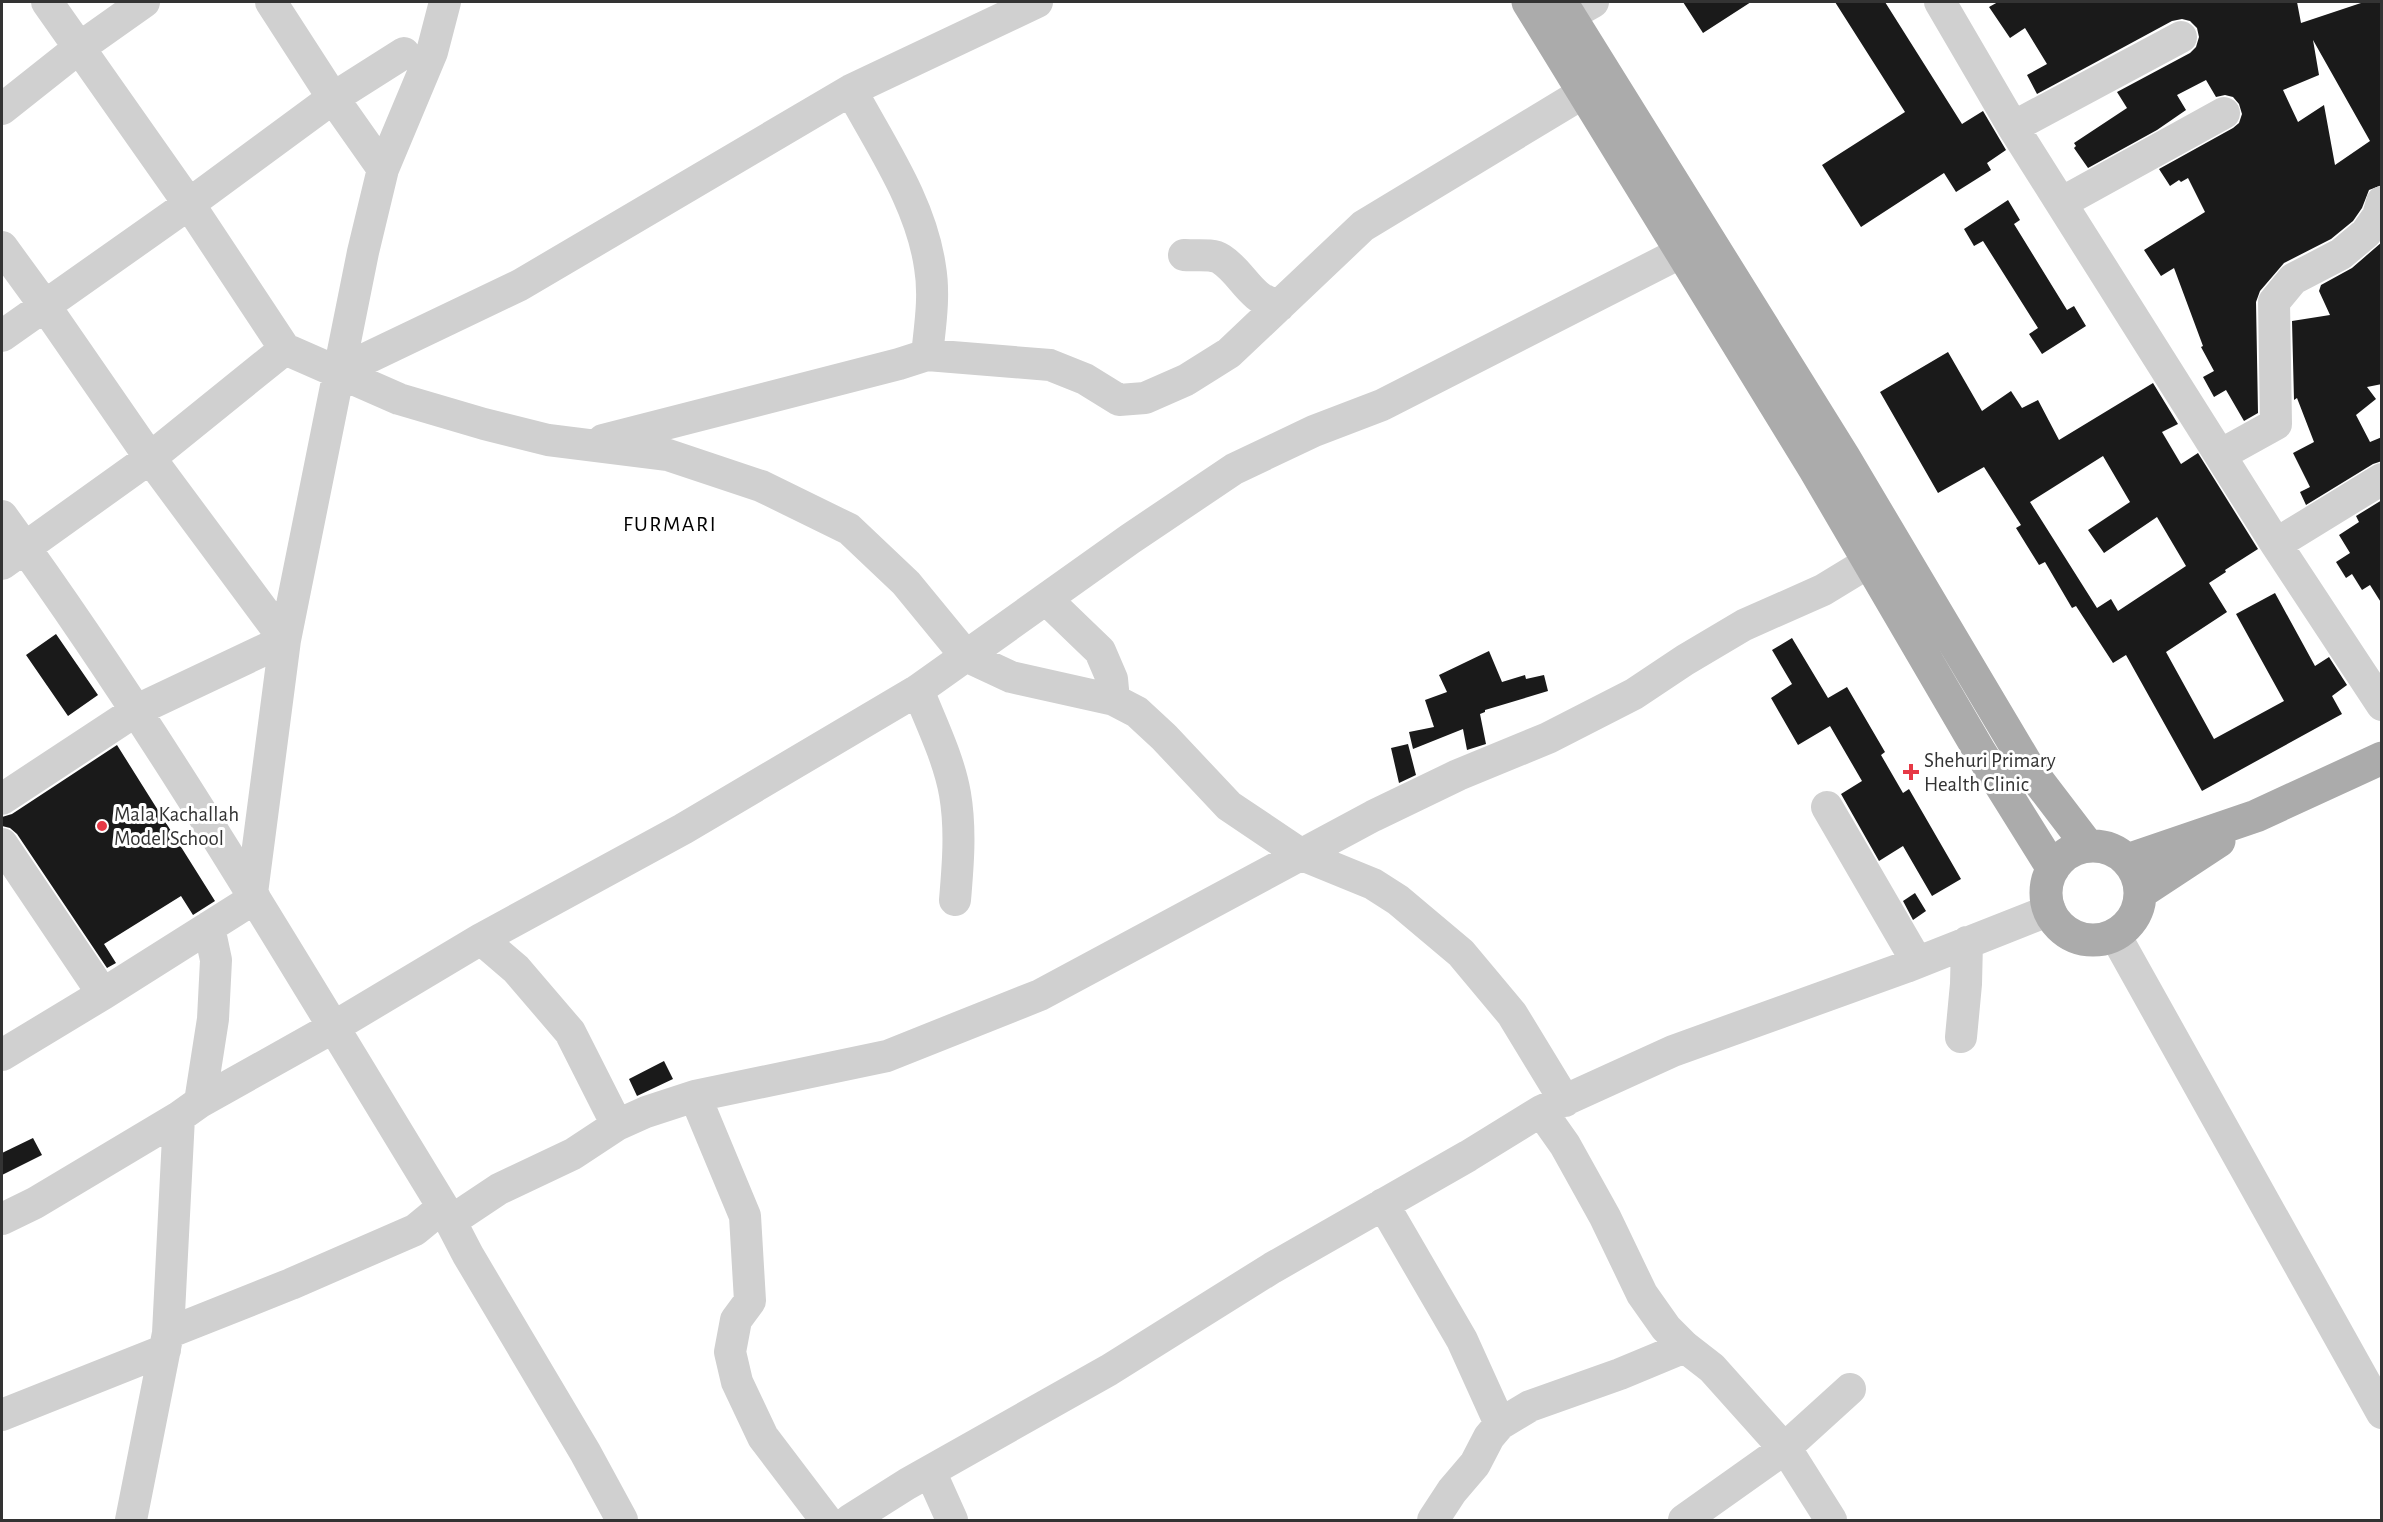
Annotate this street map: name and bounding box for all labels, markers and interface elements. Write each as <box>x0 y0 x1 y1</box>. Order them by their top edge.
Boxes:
district label: FURMARI <box>623 513 717 535</box>
place label: Shehuri Primary Health Clinic <box>1924 750 2056 795</box>
marker: Shehuri Primary Health Clinic <box>1902 763 1920 781</box>
place label: Mala Kachallah Model School <box>114 804 239 849</box>
marker: Mala Kachallah Model School <box>95 819 109 833</box>

